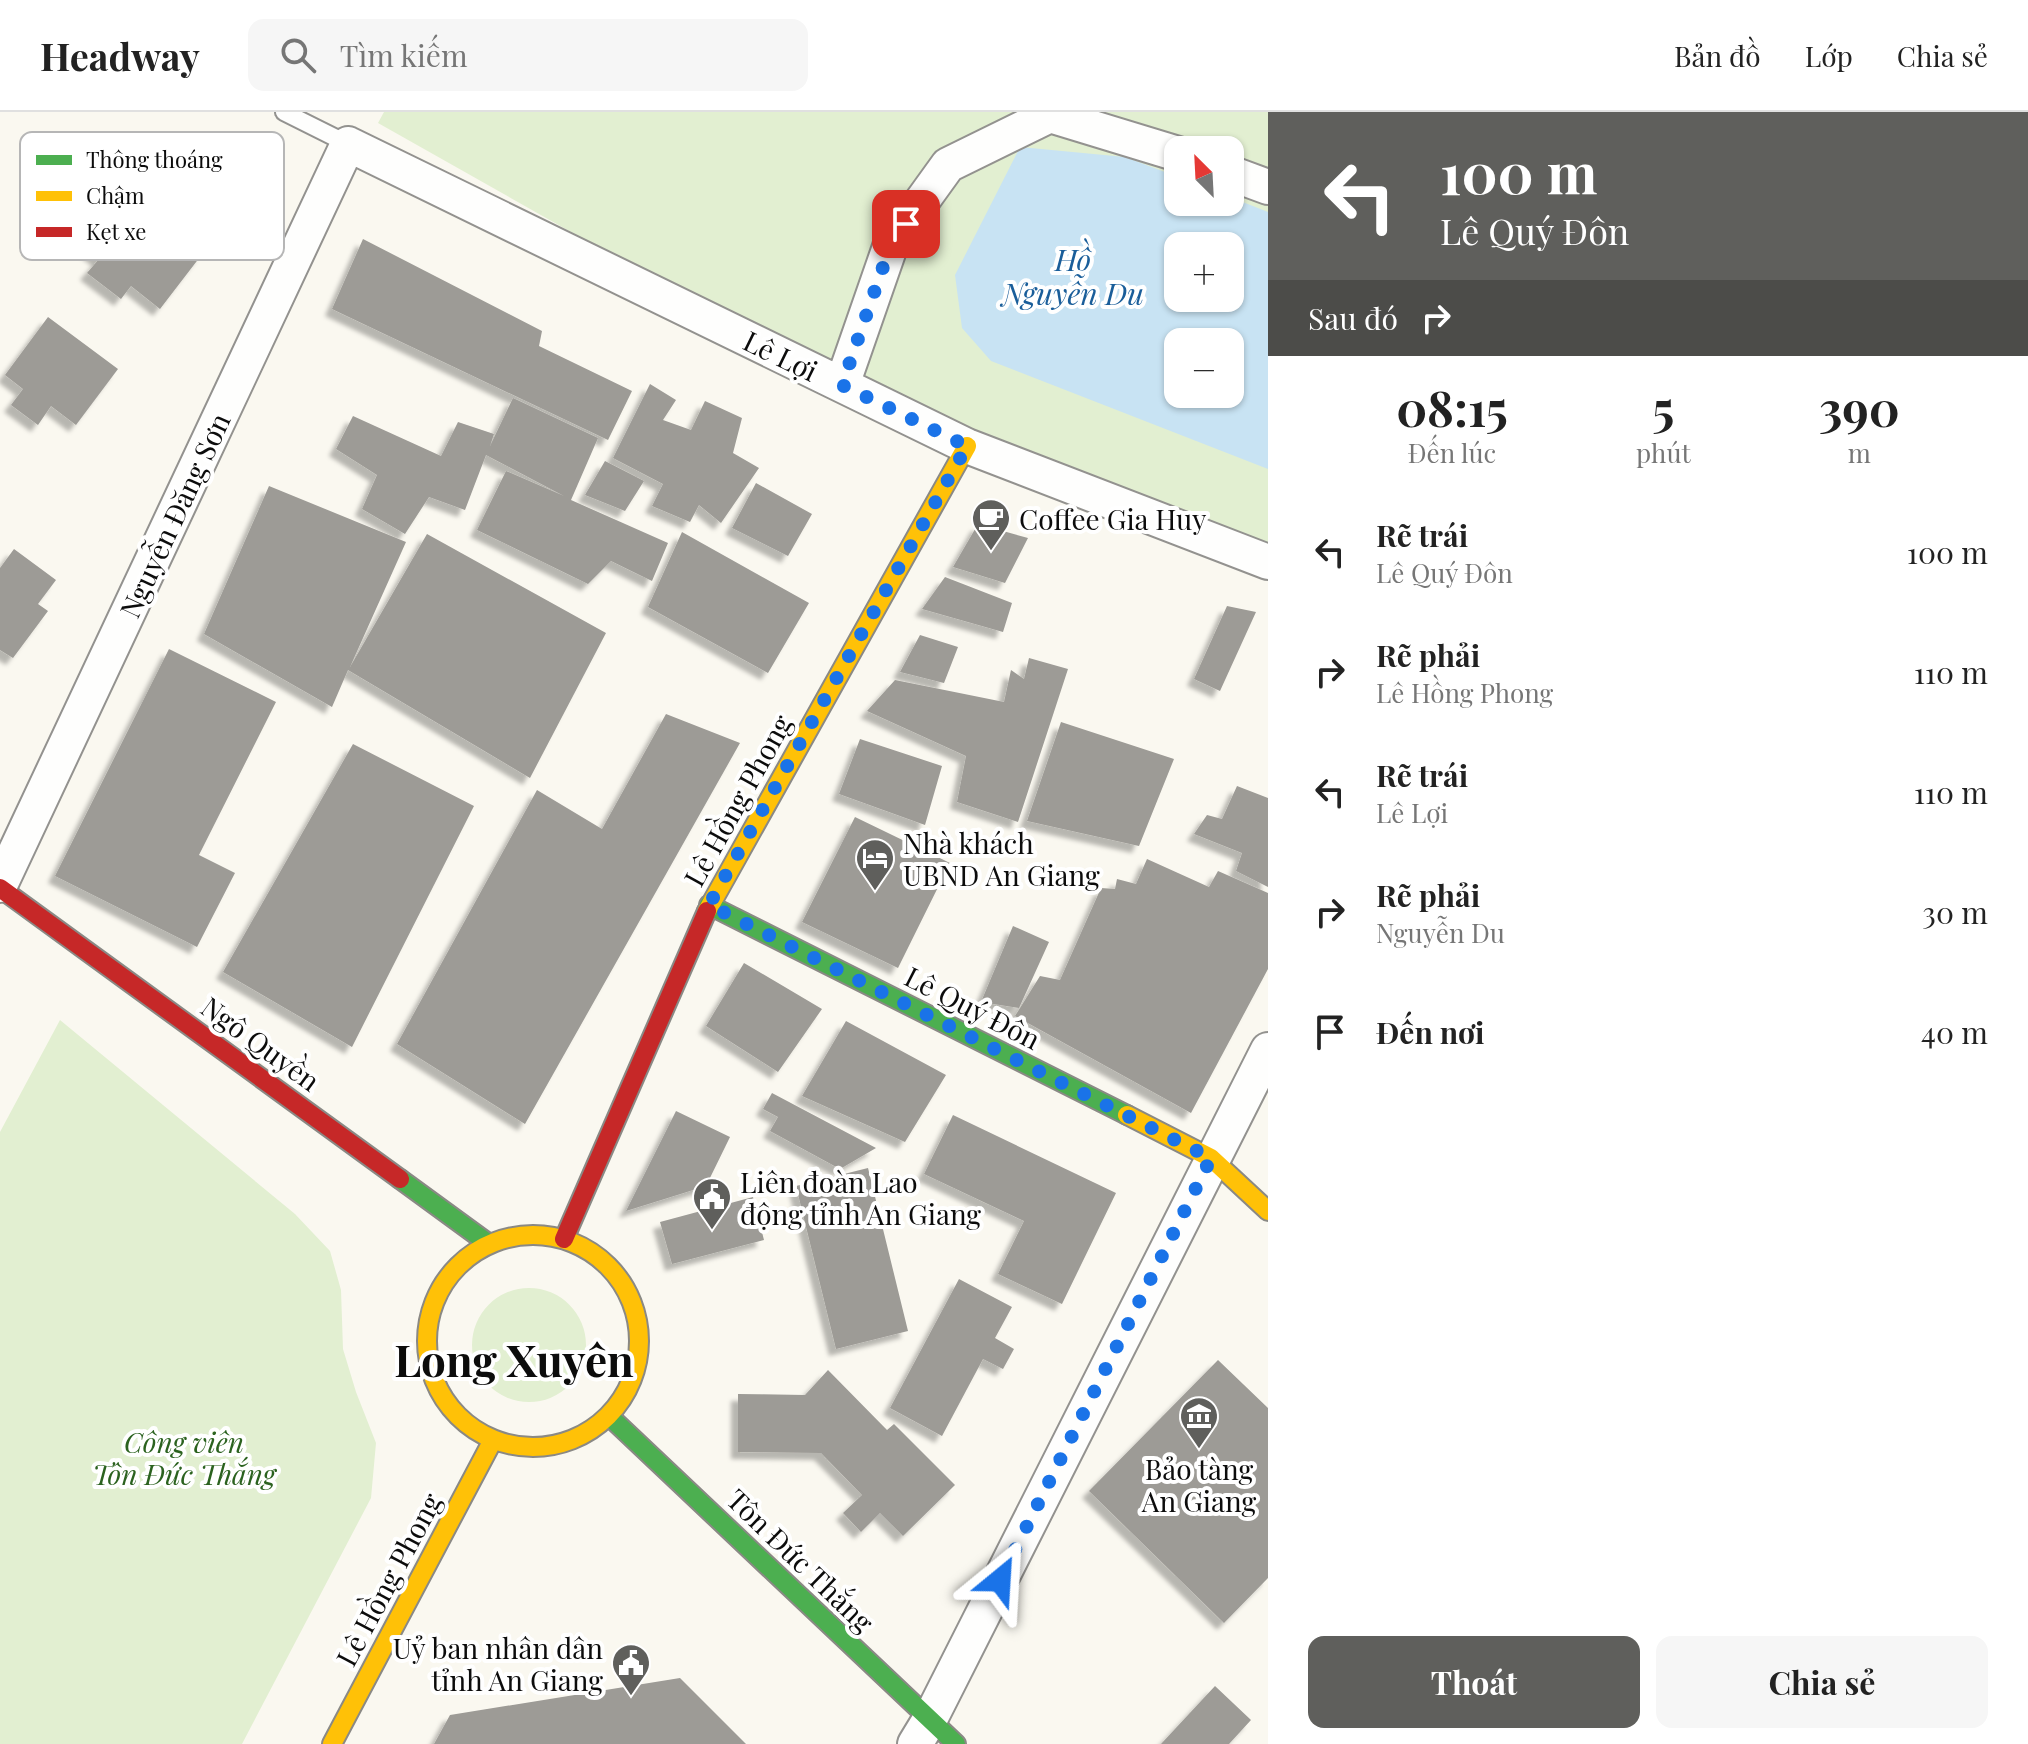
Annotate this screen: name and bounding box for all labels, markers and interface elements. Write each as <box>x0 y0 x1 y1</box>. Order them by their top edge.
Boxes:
search box <box>248 19 808 91</box>
text: Headway <box>40 30 200 81</box>
icon: search <box>276 33 320 77</box>
text: Tìm kiếm <box>340 35 468 75</box>
text: Bản đồ <box>1674 37 1761 74</box>
text: Lớp <box>1805 37 1853 74</box>
text: Chia sẻ <box>1897 37 1988 74</box>
legend <box>20 132 284 260</box>
text: 100 m <box>1440 134 1597 209</box>
north arrow <box>1164 136 1244 216</box>
map controls <box>1164 136 1244 408</box>
text: Thông thoáng <box>86 144 223 174</box>
icon: left <box>1308 144 1412 248</box>
text: Chậm <box>86 180 145 210</box>
pin <box>872 190 940 258</box>
icon: arrive <box>884 202 928 246</box>
text: Lê Quý Đôn <box>1440 206 1629 254</box>
text: Kẹt xe <box>86 216 146 246</box>
button: + <box>1164 232 1244 312</box>
water label: Hồ Nguyễn Du <box>999 238 1144 313</box>
icon: right <box>1414 296 1458 340</box>
text: Sau đó <box>1308 298 1398 338</box>
street label: Lê Lợi <box>738 321 824 389</box>
button: − <box>1164 328 1244 408</box>
text: 08:15 <box>1396 375 1508 439</box>
text: 5 <box>1652 375 1674 439</box>
text: 390 <box>1819 375 1900 439</box>
street label: Nguyễn Đăng Sơn <box>110 406 238 623</box>
text: Đến lúc <box>1408 435 1496 470</box>
text: phút <box>1636 435 1691 470</box>
text: m <box>1848 435 1871 470</box>
cafe icon: Coffee Gia Huy <box>970 497 1012 552</box>
place label: Coffee Gia Huy <box>1019 500 1206 537</box>
text: Rẽ trái <box>1376 515 1468 555</box>
icon: left <box>1308 530 1352 574</box>
text: 100 m <box>1907 532 1988 572</box>
text: Lê Quý Đôn <box>1376 555 1513 590</box>
text: Rẽ phải <box>1376 635 1480 675</box>
icon: right <box>1308 650 1352 694</box>
text: 110 m <box>1914 652 1988 692</box>
text: Lê Hồng Phong <box>1376 675 1553 710</box>
street label: Lê Hồng Phong <box>674 707 800 892</box>
text: Rẽ trái <box>1376 755 1468 795</box>
icon: left <box>1308 770 1352 814</box>
text: 110 m <box>1914 772 1988 812</box>
text: Lê Lợi <box>1376 795 1448 830</box>
place label: Nhà khách UBND An Giang <box>903 824 1100 893</box>
hotel icon: Nhà khách UBND An Giang <box>854 837 896 892</box>
text: Rẽ phải <box>1376 875 1480 915</box>
icon: right <box>1308 890 1352 934</box>
text: 30 m <box>1922 892 1988 932</box>
text: Nguyễn Du <box>1376 915 1505 950</box>
street label: Lê Quý Đôn <box>899 957 1047 1057</box>
street label: Ngô Quyền <box>194 987 329 1099</box>
icon: arrive <box>1308 1010 1352 1054</box>
text: Đến nơi <box>1376 1012 1484 1052</box>
text: 40 m <box>1921 1012 1988 1052</box>
place label: Liên đoàn Lao động tỉnh An Giang <box>740 1163 981 1232</box>
public building icon: Liên đoàn Lao động tỉnh An Giang <box>691 1176 733 1231</box>
district label: Long Xuyên <box>394 1329 634 1388</box>
museum icon: Bảo tàng An Giang <box>1178 1395 1220 1450</box>
park label: Công viên Tôn Đức Thắng <box>92 1423 278 1492</box>
place label: Bảo tàng An Giang <box>1141 1450 1256 1519</box>
street label: Tôn Đức Thắng <box>720 1481 883 1640</box>
street label: Lê Hồng Phong <box>326 1485 449 1672</box>
position arrow <box>958 1538 1042 1622</box>
place label: Uỷ ban nhân dân tỉnh An Giang <box>393 1629 603 1698</box>
button: Thoát <box>1308 1636 1640 1728</box>
button: Chia sẻ <box>1656 1636 1988 1728</box>
public building icon: Uỷ ban nhân dân tỉnh An Giang <box>610 1642 652 1697</box>

